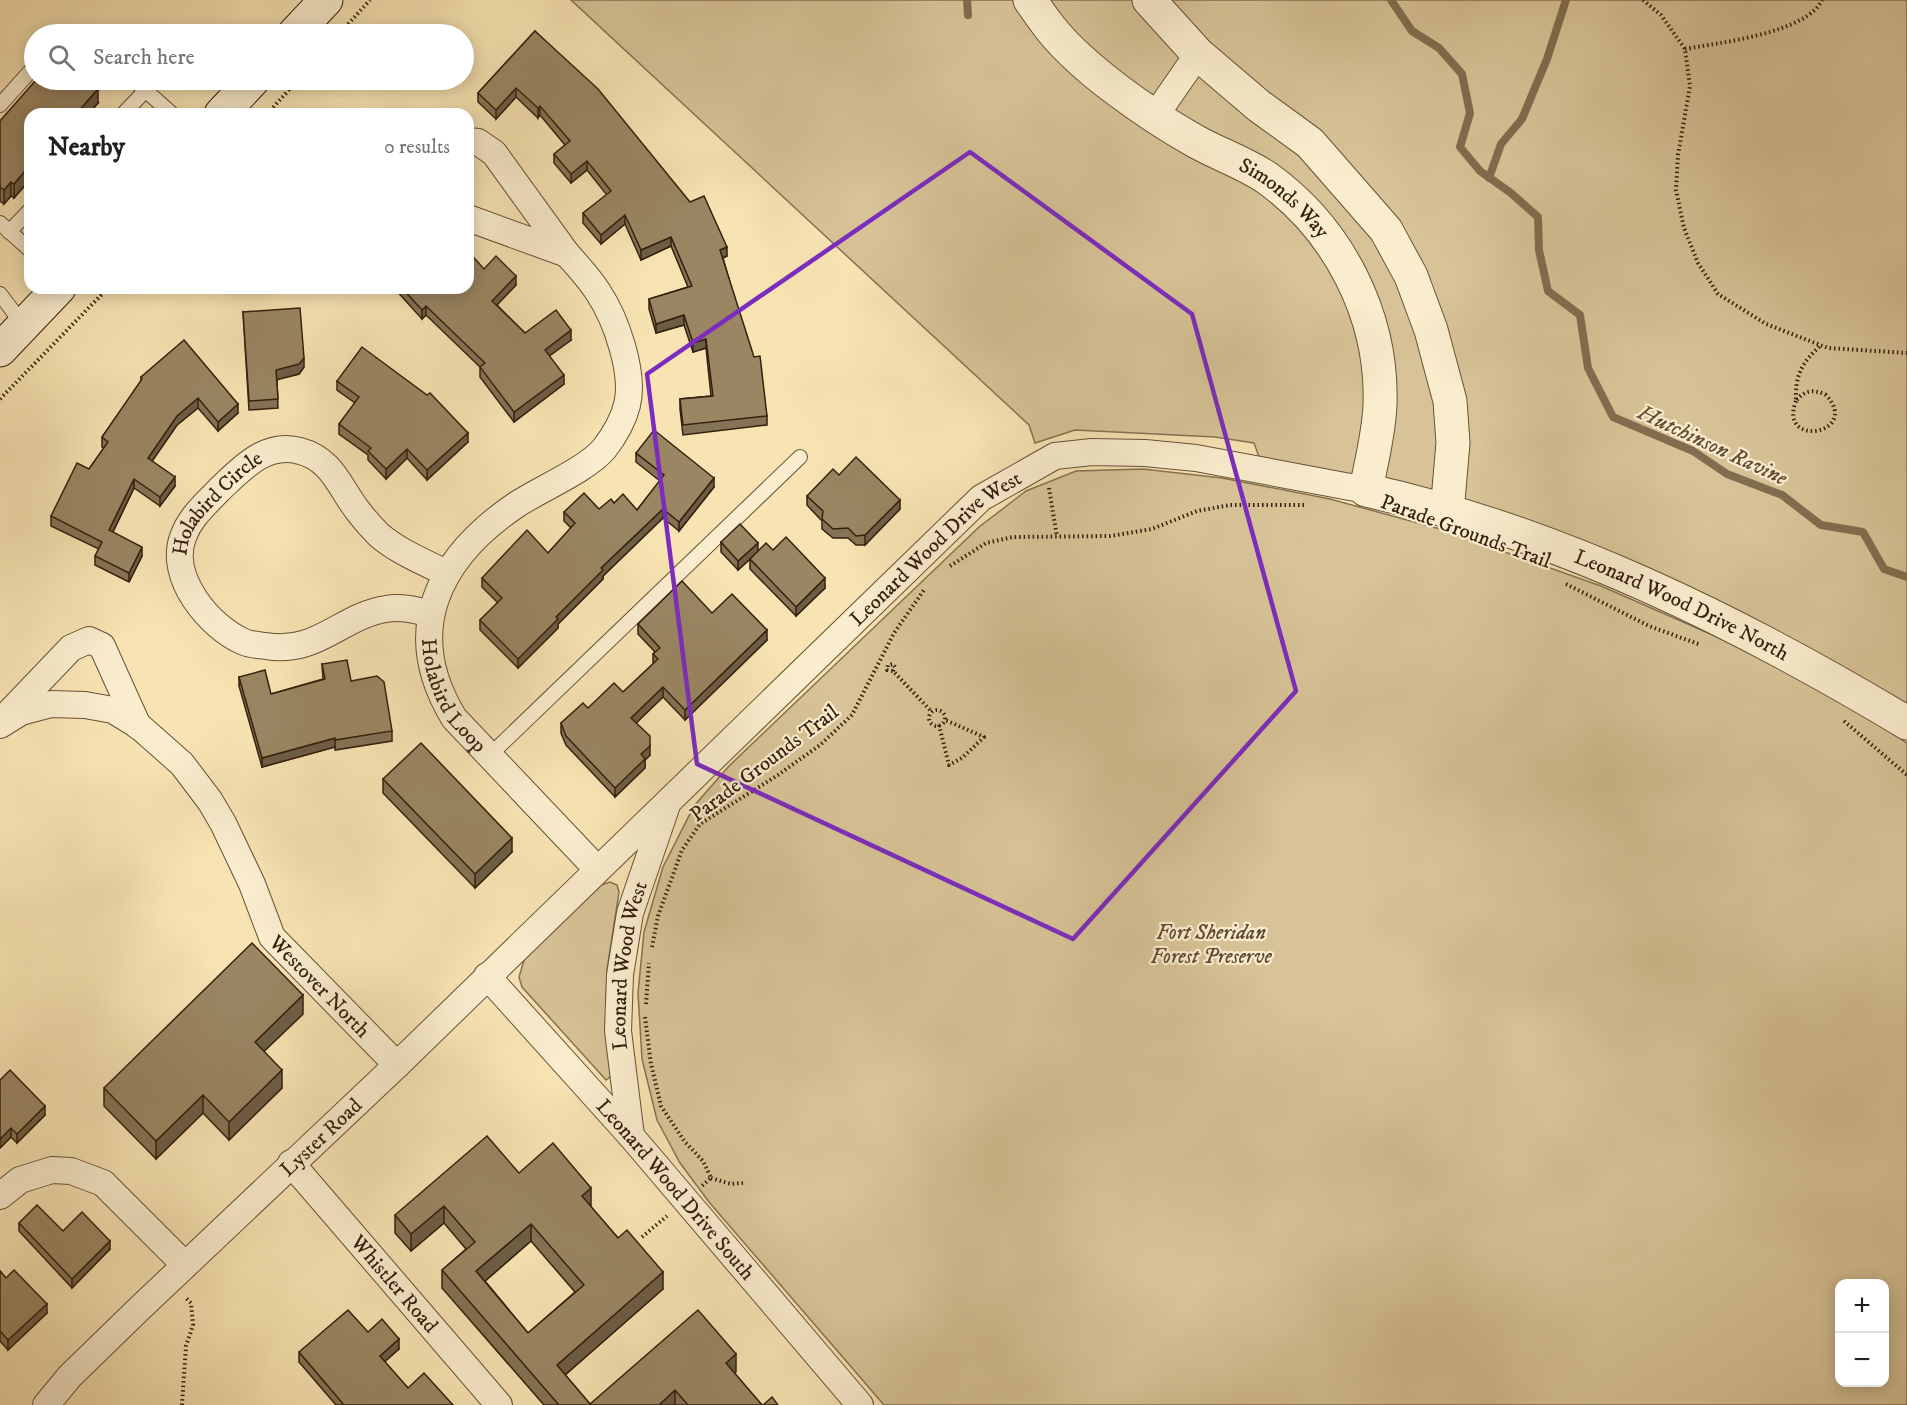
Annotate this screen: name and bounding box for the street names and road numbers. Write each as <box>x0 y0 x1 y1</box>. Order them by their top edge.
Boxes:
street label: Simonds Way <box>1234 152 1335 245</box>
street label: Holabird Circle <box>167 445 268 557</box>
street label: Leonard Wood Drive West <box>845 466 1027 632</box>
street label: Parade Grounds Trail <box>1377 489 1555 575</box>
street label: Leonard Wood Drive North <box>1570 544 1793 667</box>
street label: Holabird Loop <box>415 637 492 758</box>
street label: Parade Grounds Trail <box>685 699 845 828</box>
street label: Leonard Wood West <box>606 878 654 1052</box>
street label: Westover North <box>263 929 375 1044</box>
street label: Lyster Road <box>275 1093 368 1183</box>
street label: Leonard Wood Drive South <box>590 1094 760 1286</box>
street label: Whistler Road <box>344 1229 443 1339</box>

